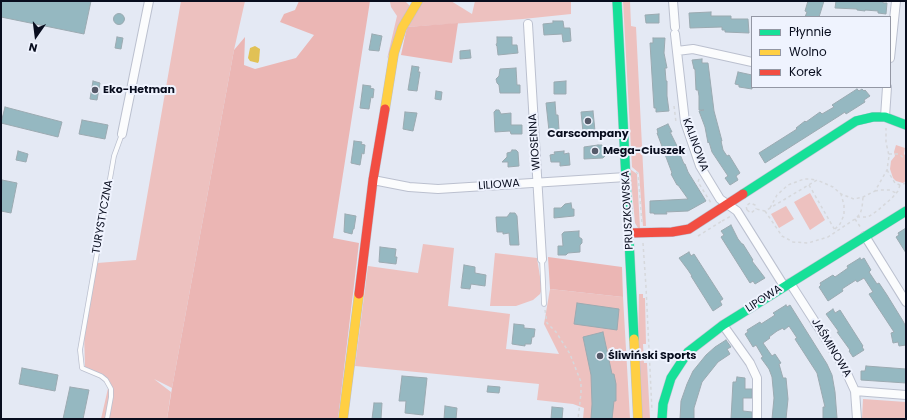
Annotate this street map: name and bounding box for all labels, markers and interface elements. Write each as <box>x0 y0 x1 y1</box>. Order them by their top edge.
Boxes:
north arrow <box>16 16 56 56</box>
legend <box>751 16 891 88</box>
text: Płynnie <box>789 23 831 40</box>
text: N <box>27 39 39 56</box>
text: Wolno <box>789 43 827 60</box>
text: Korek <box>789 63 822 80</box>
place label: Eko-Hetman <box>103 83 175 97</box>
marker: Eko-Hetman <box>90 85 100 95</box>
street label: WIOSENNA <box>526 113 544 171</box>
marker: Carscompany <box>583 116 593 126</box>
street label: KALINOWA <box>679 116 711 174</box>
place label: Carscompany <box>547 127 629 141</box>
place label: Mega-Ciuszek <box>603 144 685 158</box>
marker: Mega-Ciuszek <box>590 146 600 156</box>
street label: PRUSZKOWSKA <box>619 170 637 250</box>
street label: LILIOWA <box>478 177 520 193</box>
street label: TURYSTYCZNA <box>90 179 116 255</box>
street label: LIPOWA <box>743 282 785 316</box>
street label: JAŚMINOWA <box>808 316 854 380</box>
place label: Śliwiński Sports <box>608 349 697 363</box>
marker: Śliwiński Sports <box>595 351 605 361</box>

